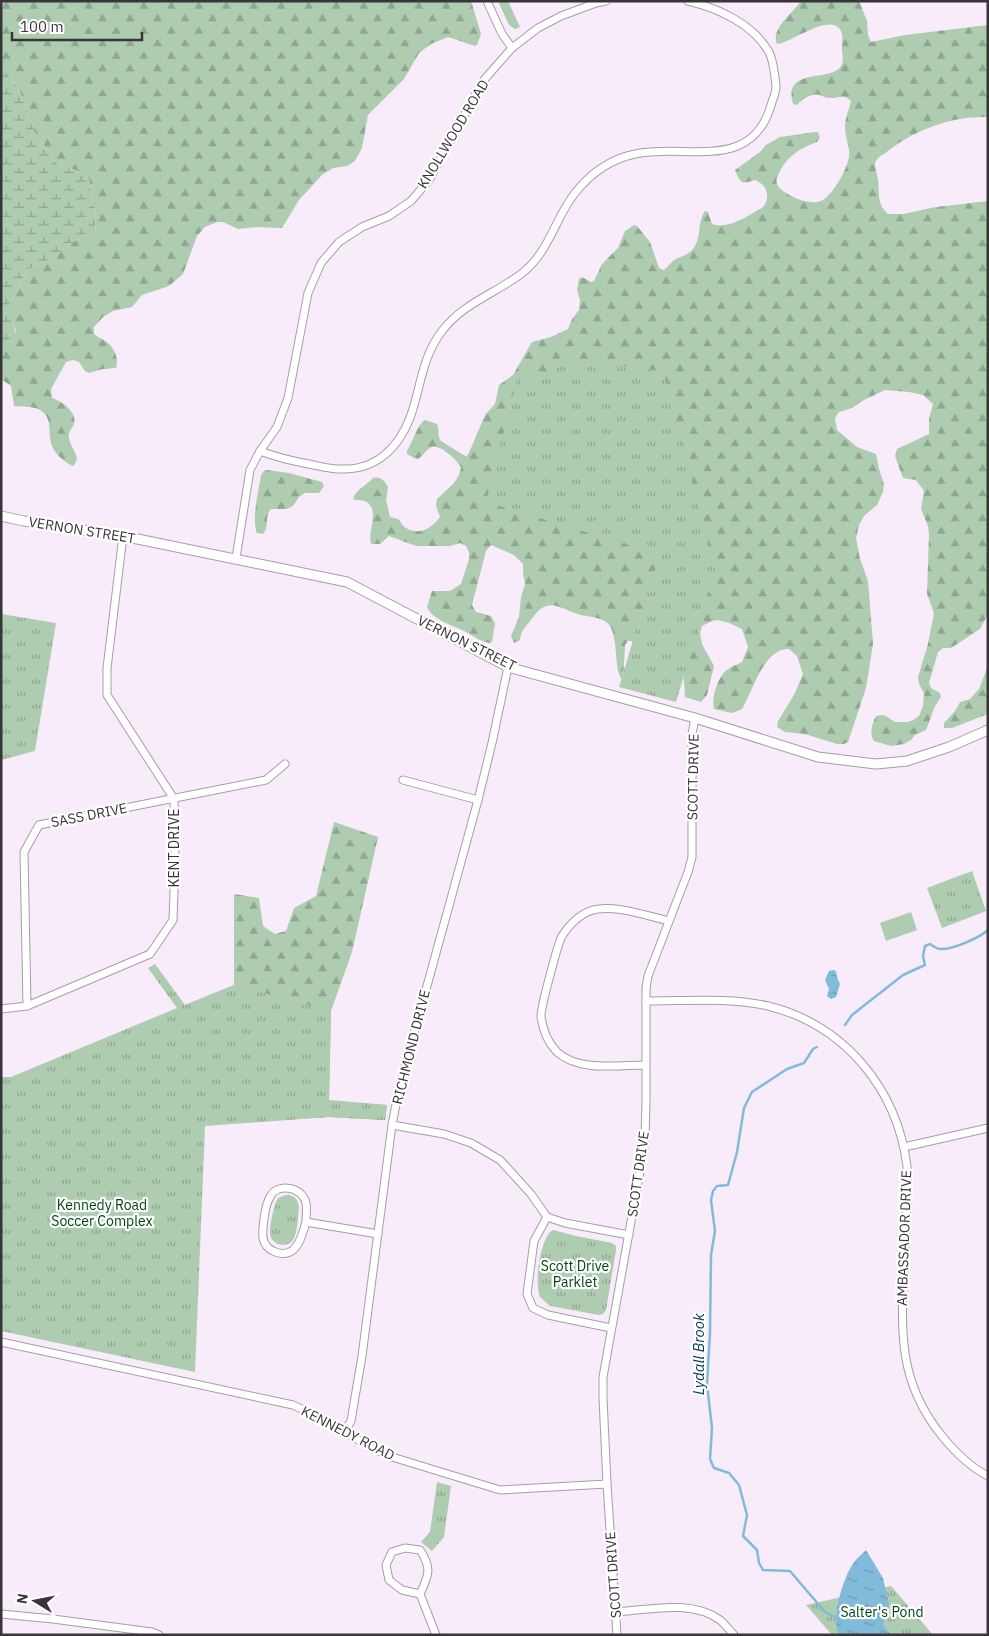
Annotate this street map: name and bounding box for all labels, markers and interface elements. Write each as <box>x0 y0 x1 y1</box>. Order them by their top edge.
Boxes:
scale bar <box>12 10 142 42</box>
text: 100 m <box>20 17 64 36</box>
street label: KNOLLWOOD ROAD <box>413 76 493 192</box>
street label: VERNON STREET <box>27 513 137 547</box>
street label: VERNON STREET <box>415 611 519 675</box>
street label: SCOTT DRIVE <box>683 734 703 820</box>
street label: SASS DRIVE <box>49 799 129 831</box>
street label: KENT DRIVE <box>165 809 183 887</box>
street label: RICHMOND DRIVE <box>388 988 434 1106</box>
street label: SCOTT DRIVE <box>623 1130 653 1218</box>
street label: AMBASSADOR DRIVE <box>893 1170 915 1306</box>
park label: Kennedy Road Soccer Complex <box>51 1196 153 1230</box>
park label: Scott Drive Parklet <box>541 1257 610 1291</box>
water label: Lydall Brook <box>689 1313 708 1395</box>
street label: KENNEDY ROAD <box>298 1402 398 1464</box>
street label: SCOTT DRIVE <box>601 1531 625 1619</box>
north arrow <box>10 1576 60 1626</box>
text: N <box>12 1592 32 1605</box>
park label: Salter's Pond <box>840 1603 924 1621</box>

